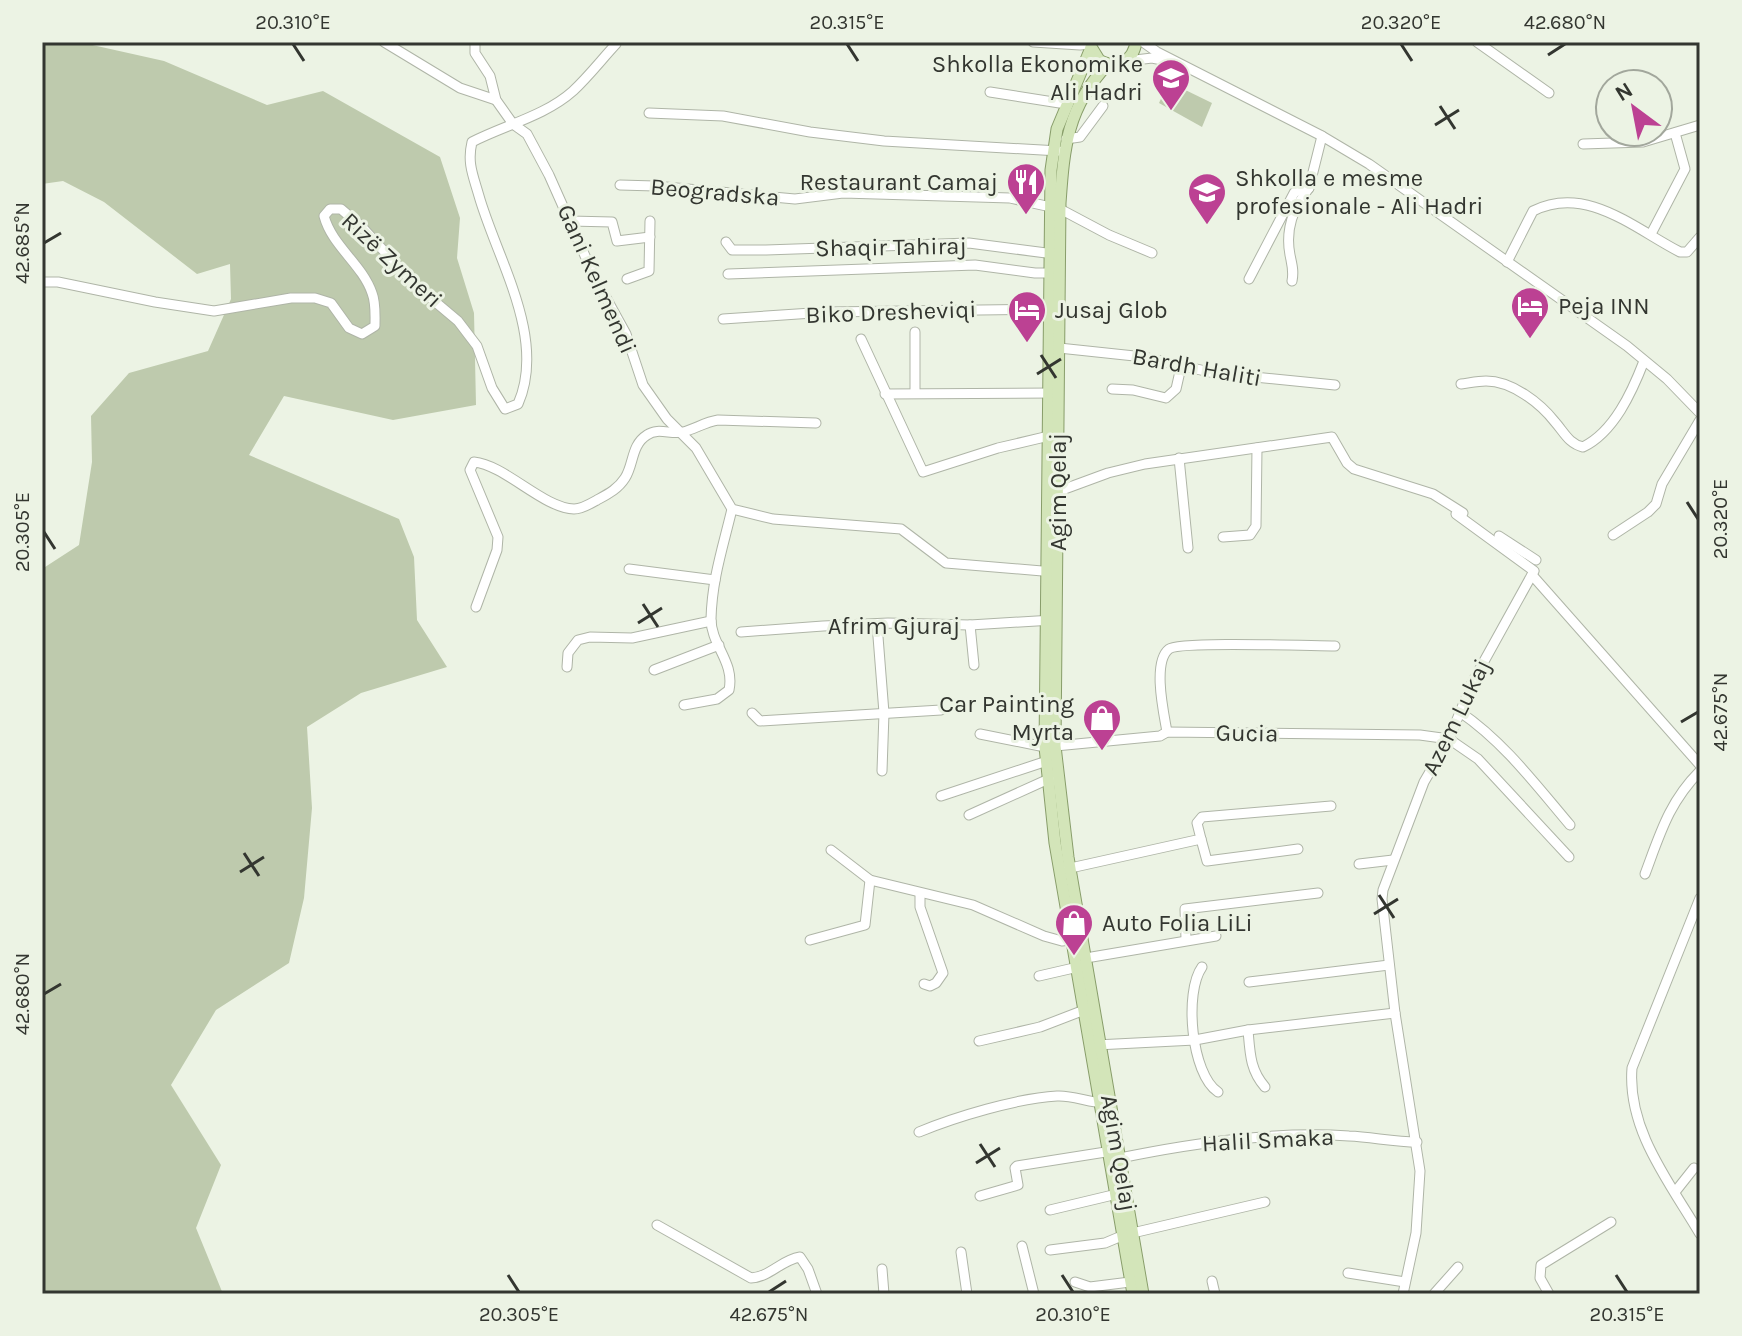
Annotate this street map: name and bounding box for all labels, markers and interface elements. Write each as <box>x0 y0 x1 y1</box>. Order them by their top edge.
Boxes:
text: 20.310°E <box>255 11 331 34</box>
text: 20.315°E <box>810 11 884 34</box>
text: 20.320°E <box>1361 11 1441 34</box>
text: 42.680°N <box>1524 11 1606 34</box>
place label: Shkolla Ekonomike Ali Hadri <box>932 50 1143 106</box>
school or university icon: Shkolla Ekonomike Ali Hadri <box>1150 57 1192 112</box>
north arrow <box>1594 68 1674 148</box>
text: N <box>1610 77 1638 107</box>
restaurant icon: Restaurant Camaj <box>1005 161 1047 216</box>
place label: Shkolla e mesme profesionale - Ali Hadri <box>1235 164 1483 220</box>
place label: Restaurant Camaj <box>799 168 998 196</box>
school or university icon: Shkolla e mesme profesionale - Ali Hadri <box>1186 171 1228 226</box>
street label: Beogradska <box>649 172 781 212</box>
street label: Gani Kelmendi <box>552 200 642 358</box>
text: 42.685°N <box>11 202 34 284</box>
street label: Rizë Zymeri <box>336 206 448 314</box>
street label: Shaqir Tahiraj <box>815 232 967 262</box>
hotel icon: Peja INN <box>1509 285 1551 340</box>
hotel icon: Jusaj Glob <box>1006 289 1048 344</box>
place label: Peja INN <box>1558 292 1650 320</box>
street label: Biko Dresheviqi <box>805 295 977 329</box>
place label: Jusaj Glob <box>1055 296 1168 324</box>
street label: Bardh Haliti <box>1130 342 1264 392</box>
street label: Agim Qelaj <box>1044 433 1072 551</box>
text: 20.320°E <box>1709 479 1732 559</box>
text: 20.305°E <box>11 492 34 572</box>
street label: Afrim Gjuraj <box>828 612 960 640</box>
street label: Azem Lukaj <box>1416 654 1496 780</box>
text: 42.675°N <box>1709 673 1732 751</box>
place label: Car Painting Myrta <box>939 690 1074 746</box>
shop icon: Car Painting Myrta <box>1081 697 1123 752</box>
street label: Gucia <box>1215 718 1279 748</box>
shop icon: Auto Folia LiLi <box>1053 902 1095 957</box>
place label: Auto Folia LiLi <box>1102 909 1253 937</box>
text: 42.680°N <box>11 953 34 1035</box>
street label: Agim Qelaj <box>1095 1092 1143 1214</box>
street label: Halil Smaka <box>1201 1123 1335 1157</box>
text: 20.305°E <box>479 1303 559 1326</box>
text: 42.675°N <box>730 1303 808 1326</box>
text: 20.310°E <box>1035 1303 1111 1326</box>
text: 20.315°E <box>1590 1303 1664 1326</box>

